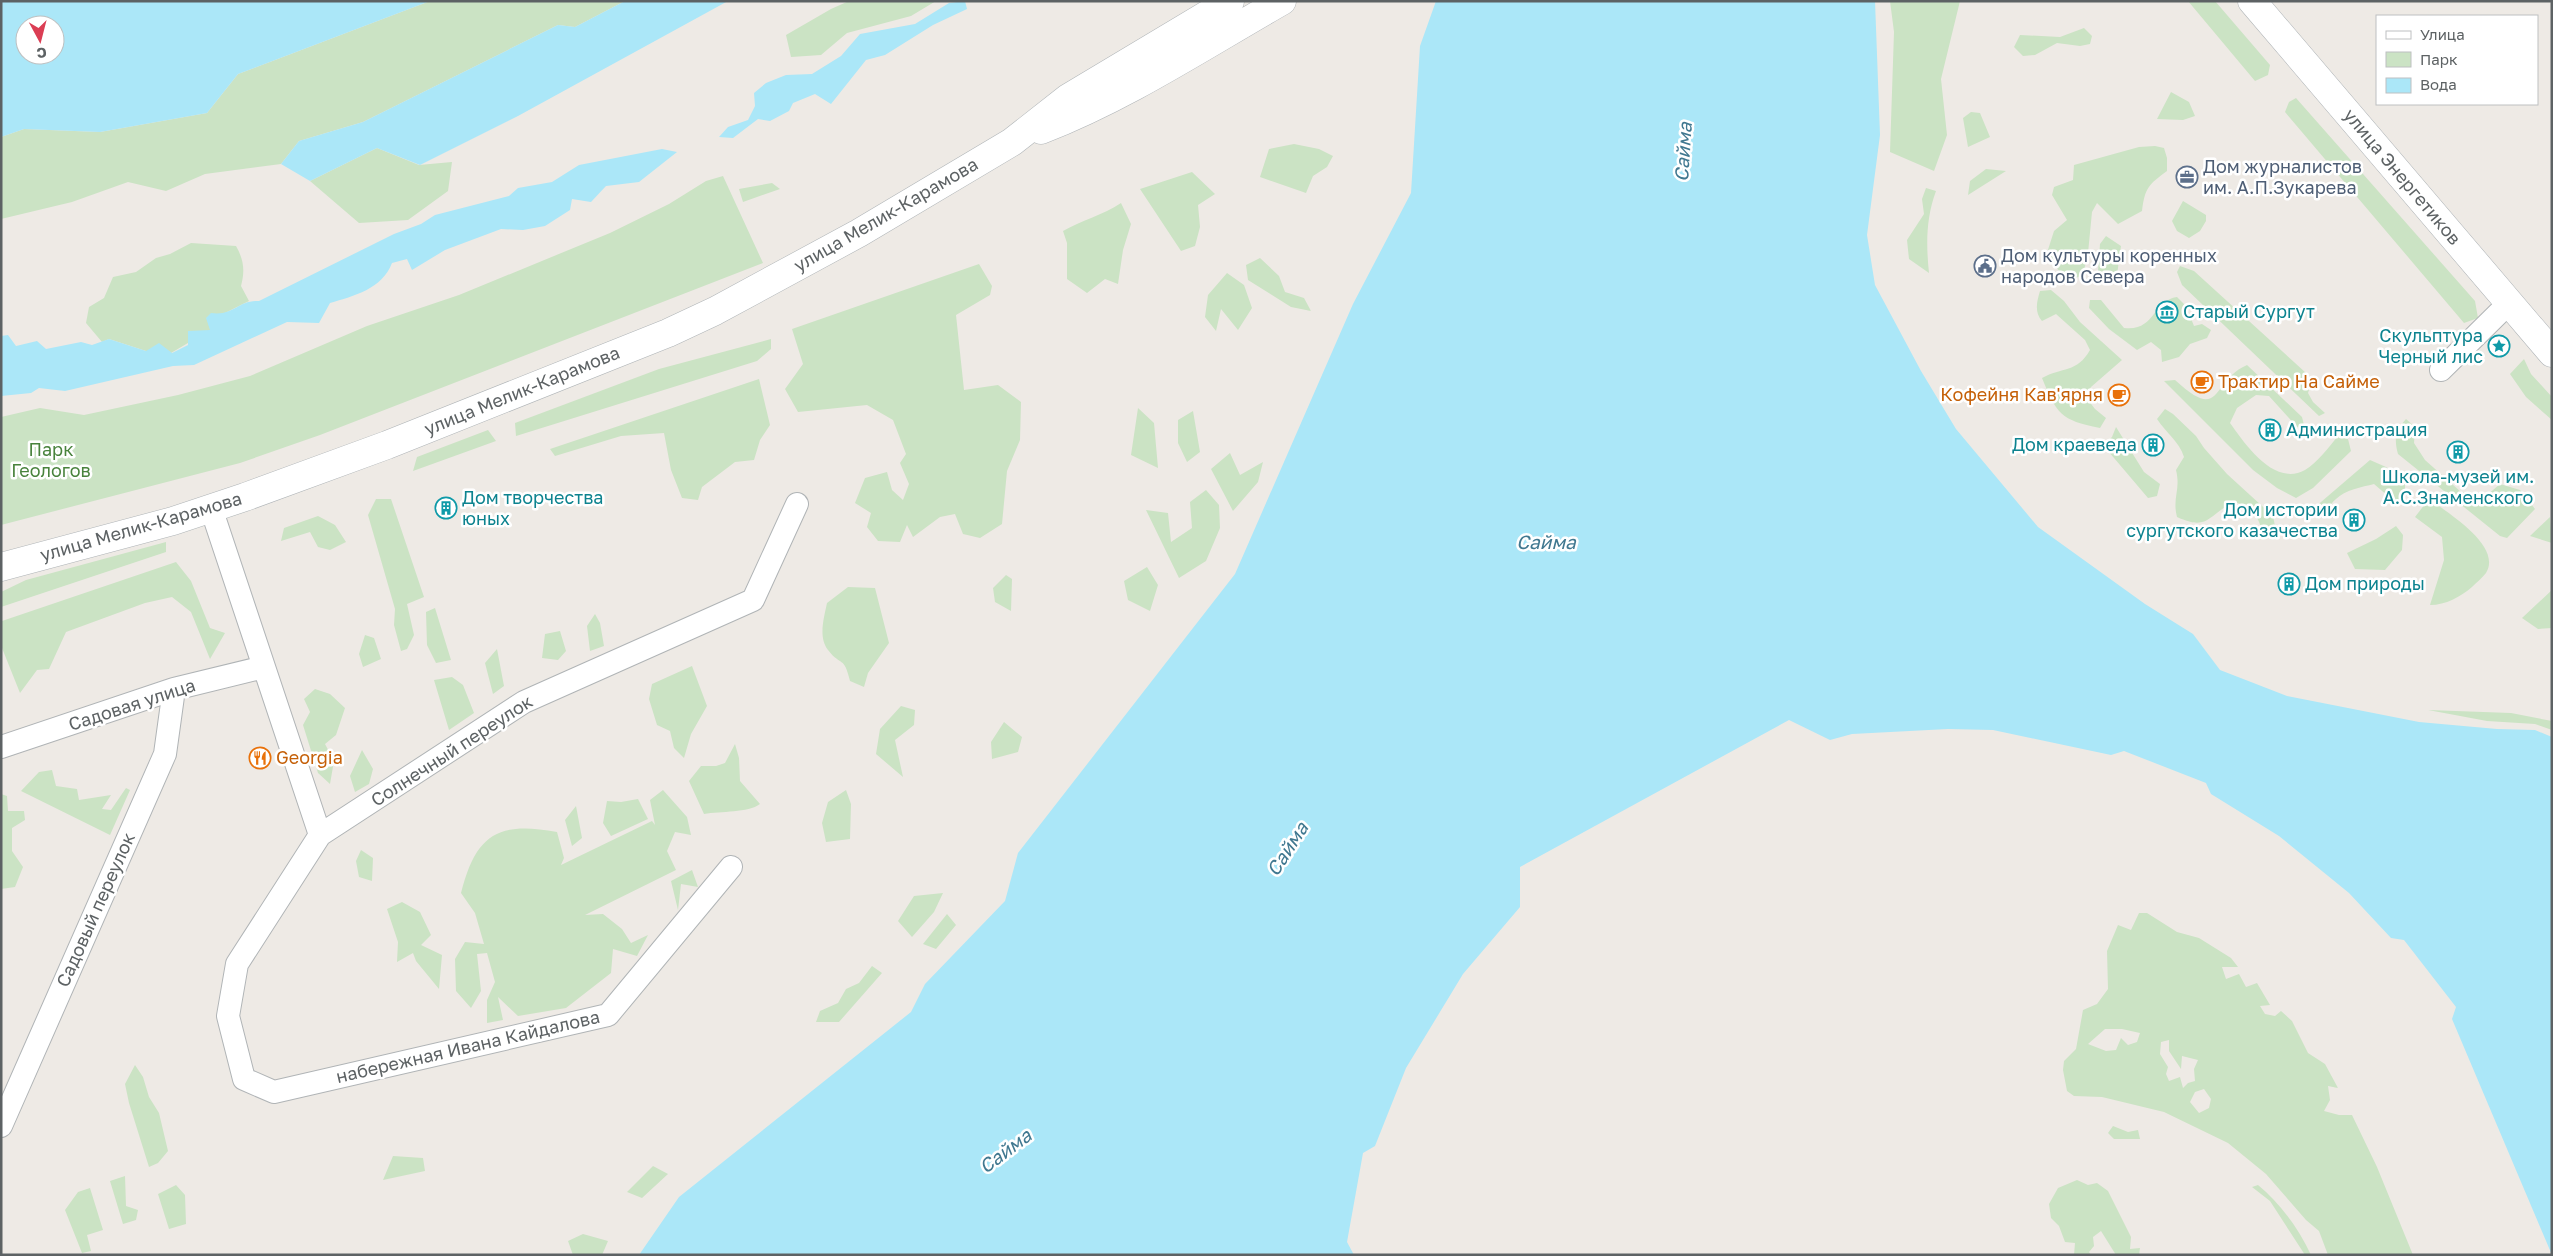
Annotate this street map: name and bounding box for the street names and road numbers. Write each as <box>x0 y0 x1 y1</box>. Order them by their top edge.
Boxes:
street label: улица Энергетиков <box>2339 104 2466 249</box>
street label: улица Мелик-Карамова <box>790 152 981 276</box>
street label: улица Мелик-Карамова <box>421 341 623 439</box>
street label: улица Мелик-Карамова <box>37 487 244 565</box>
street label: Садовая улица <box>66 673 198 735</box>
street label: Солнечный переулок <box>367 690 536 811</box>
street label: Садовый переулок <box>51 829 139 990</box>
street label: набережная Ивана Кайдалова <box>334 1005 602 1087</box>

